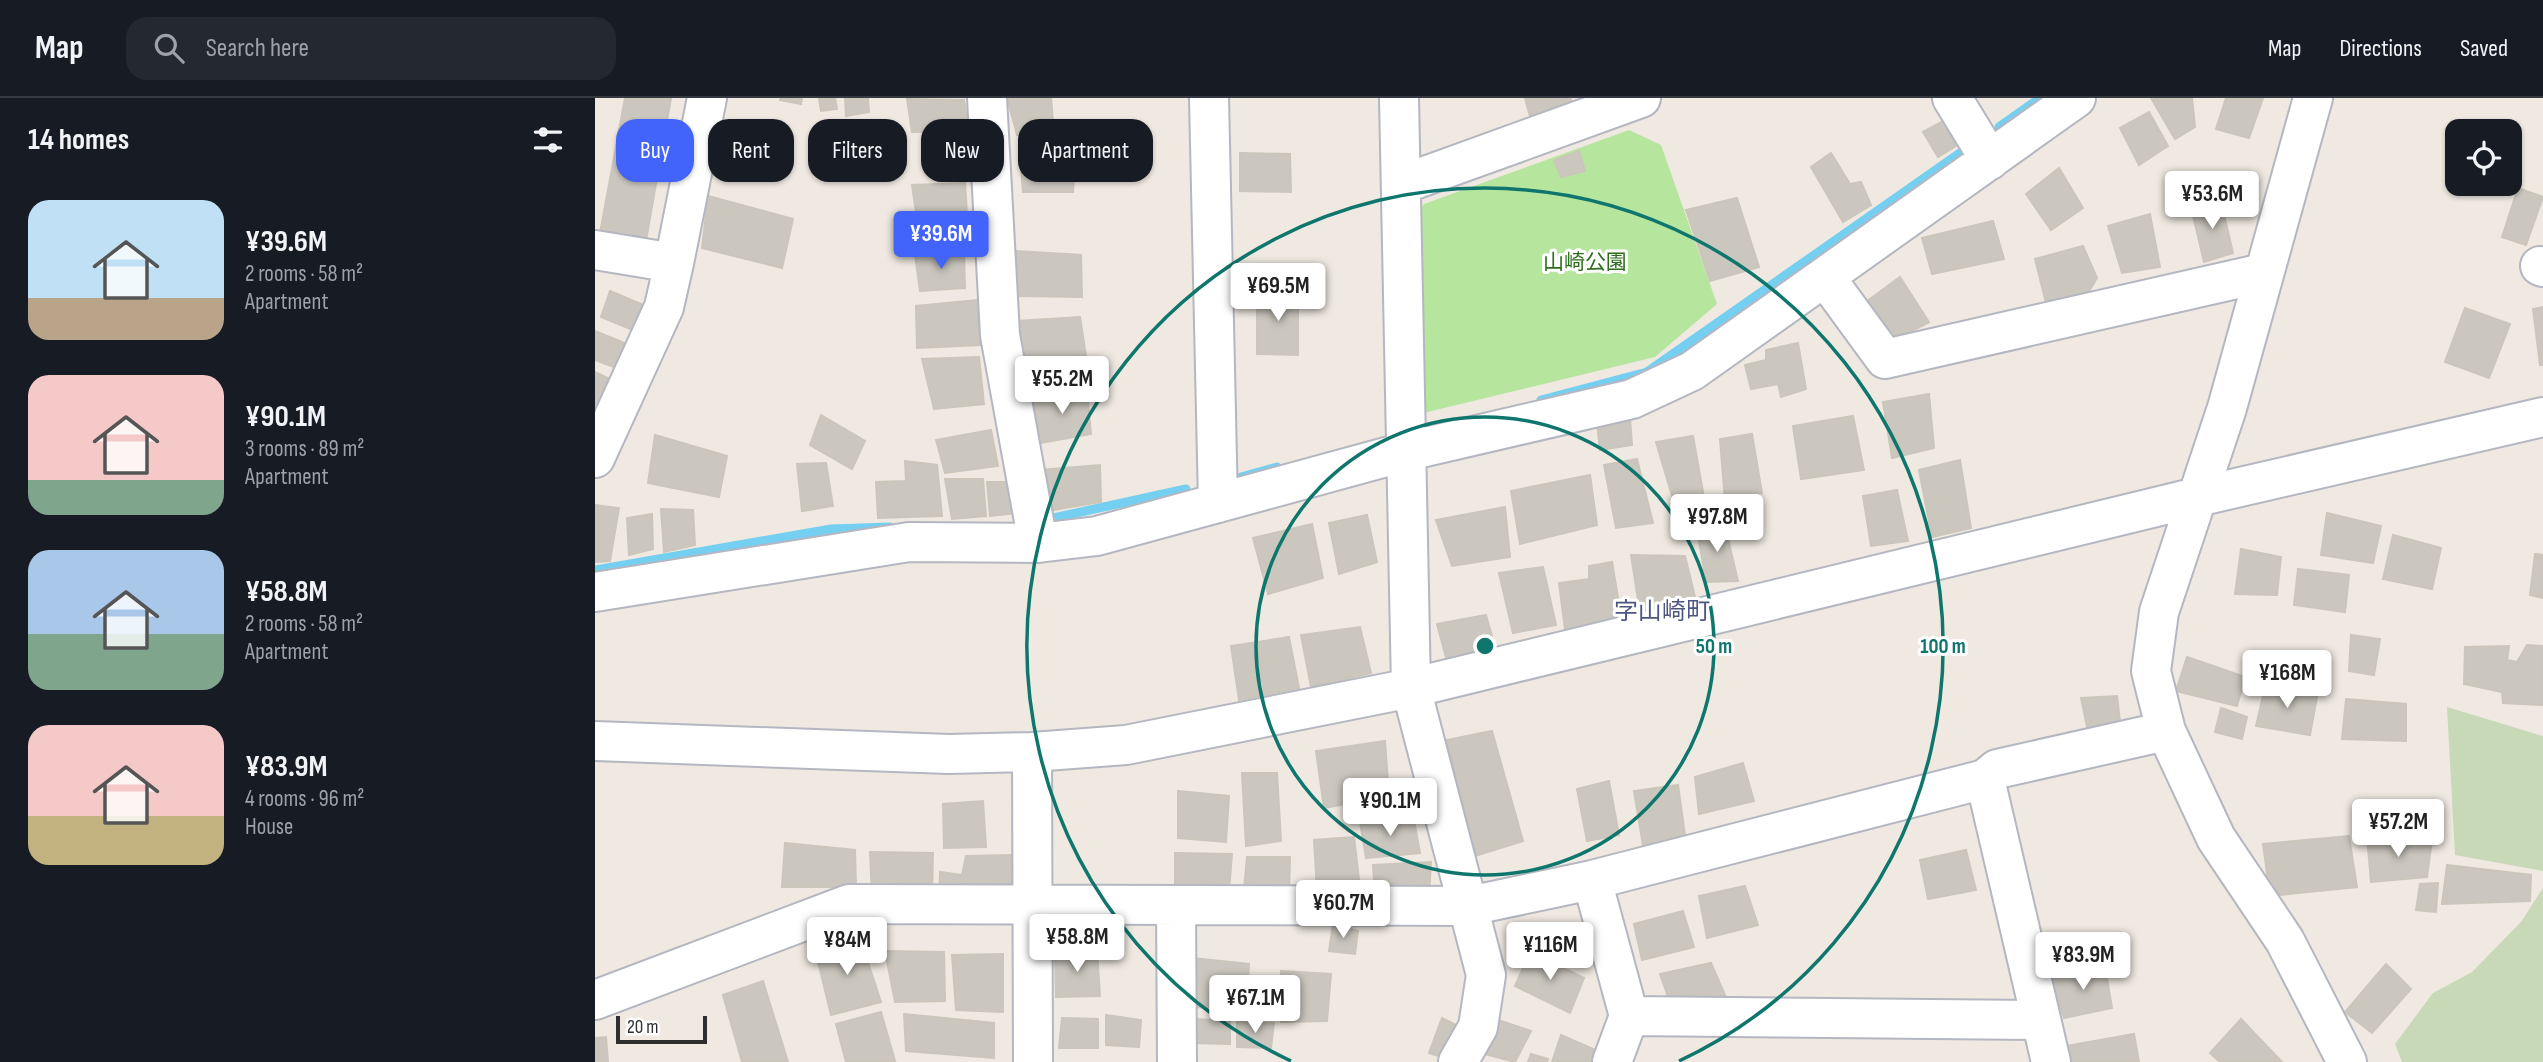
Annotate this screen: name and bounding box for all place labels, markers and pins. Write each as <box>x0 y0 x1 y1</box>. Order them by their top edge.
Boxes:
pin: ¥53.6M <box>2155 172 2269 231</box>
pin: ¥39.6M <box>884 212 998 271</box>
pin: ¥69.5M <box>1221 264 1335 323</box>
pin: ¥55.2M <box>1005 356 1119 416</box>
pin: ¥97.8M <box>1660 494 1774 554</box>
centre of rings <box>1473 634 1497 658</box>
pin: ¥168M <box>2238 650 2336 710</box>
pin: ¥90.1M <box>1333 778 1447 838</box>
pin: ¥57.2M <box>2341 800 2455 859</box>
pin: ¥60.7M <box>1286 880 1400 940</box>
pin: ¥58.8M <box>1020 914 1134 974</box>
pin: ¥84M <box>806 918 888 977</box>
pin: ¥116M <box>1501 922 1599 982</box>
pin: ¥83.9M <box>2026 932 2140 992</box>
pin: ¥67.1M <box>1198 976 1312 1035</box>

